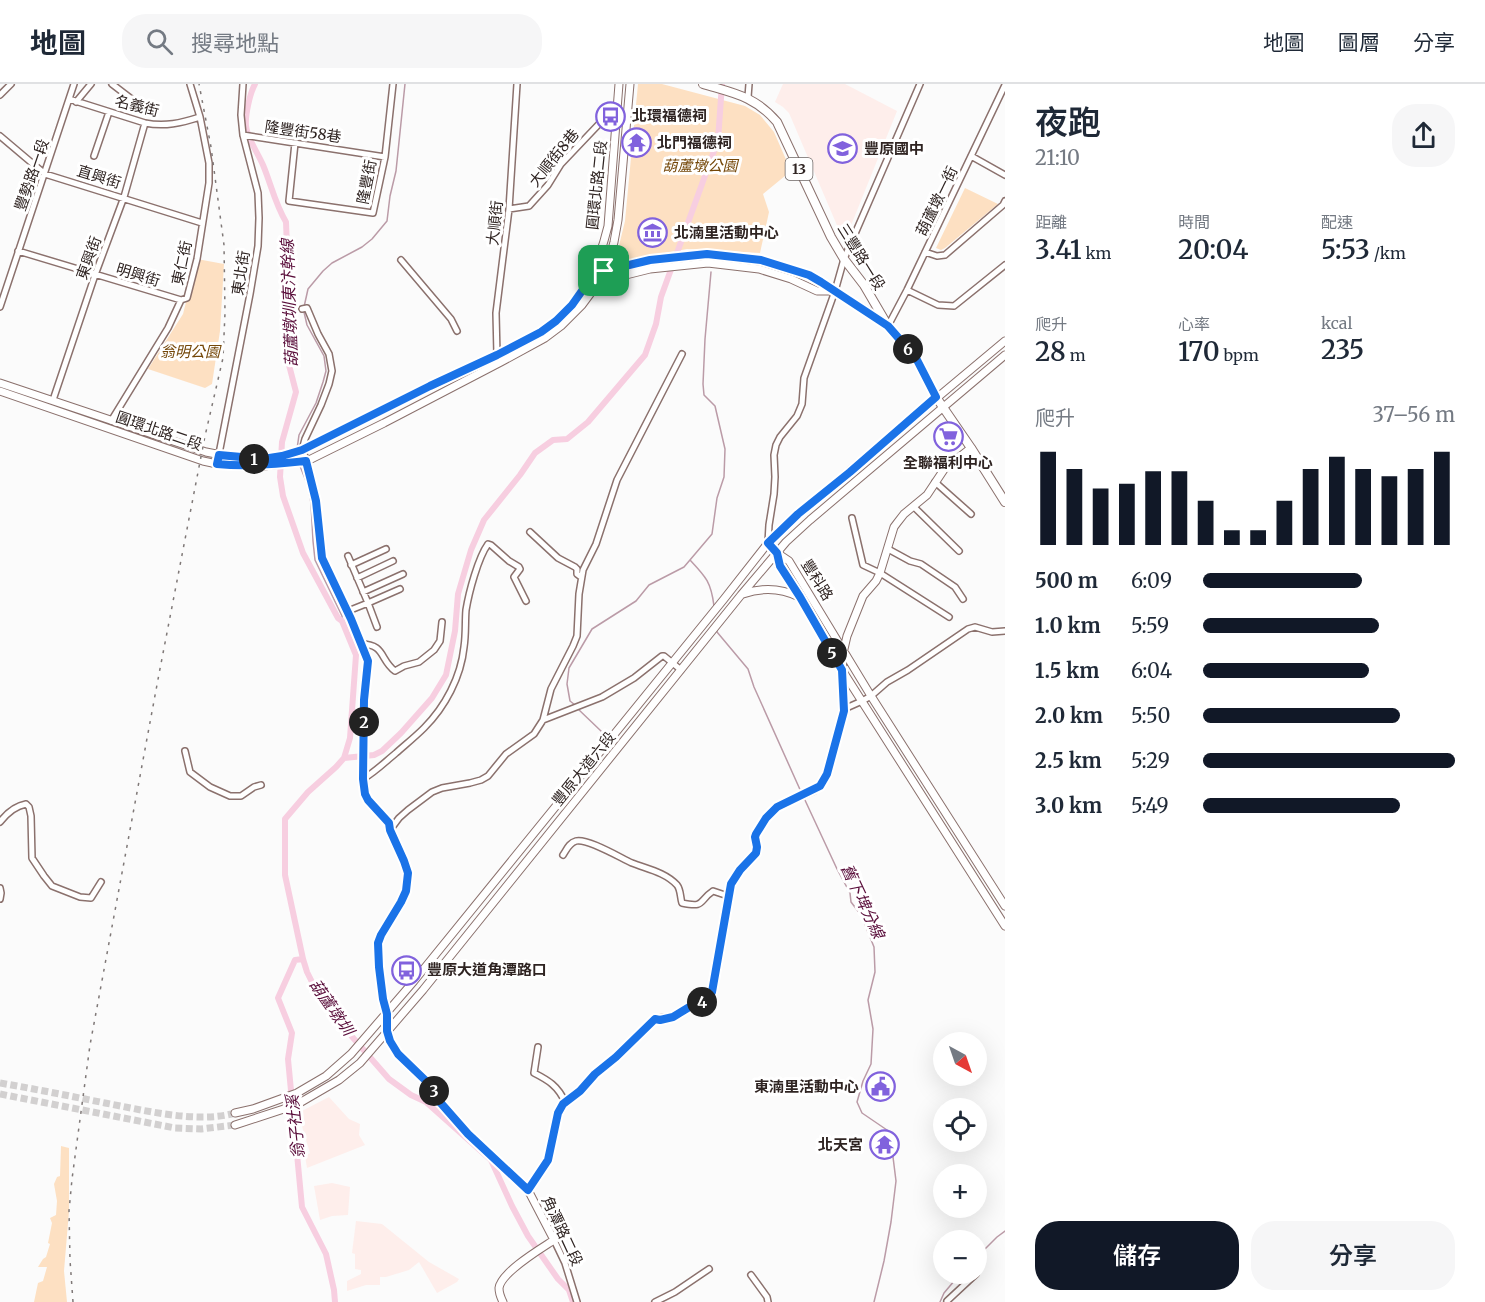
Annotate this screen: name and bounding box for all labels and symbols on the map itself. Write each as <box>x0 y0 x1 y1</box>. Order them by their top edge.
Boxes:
street label: 名義街 <box>113 91 161 120</box>
bus stop icon: 北環福德祠 <box>595 100 627 132</box>
place label: 北環福德祠 <box>632 106 707 125</box>
street label: 隆豐街58巷 <box>263 117 343 146</box>
street label: 大順街8巷 <box>525 125 583 190</box>
temple icon: 北門福德祠 <box>620 127 652 159</box>
place label: 北門福德祠 <box>657 133 732 152</box>
school or university icon: 豐原國中 <box>827 133 859 165</box>
street label: 豐勢路一段 <box>10 136 53 213</box>
street label: 圓環北路二段 <box>582 139 611 231</box>
place label: 豐原國中 <box>864 139 924 158</box>
park label: 葫蘆墩公園 <box>662 156 739 175</box>
street label: 隆豐街 <box>353 158 380 206</box>
road number: 13 <box>786 158 812 180</box>
street label: 直興街 <box>75 161 123 192</box>
street label: 葫蘆墩一街 <box>912 163 962 239</box>
street label: 大順街 <box>483 200 506 246</box>
museum icon: 北湳里活動中心 <box>637 217 669 249</box>
street label: 三豐路一段 <box>833 220 889 294</box>
place label: 北湳里活動中心 <box>674 223 779 242</box>
street label: 東興街 <box>72 233 105 282</box>
water label: 葫蘆墩圳東汴幹線 <box>277 237 301 367</box>
street label: 東仁街 <box>168 239 195 287</box>
pin <box>578 245 629 296</box>
street label: 東北街 <box>228 249 253 297</box>
street label: 明興街 <box>114 259 162 290</box>
pin: 6 <box>893 334 923 364</box>
park label: 翁明公園 <box>160 342 222 361</box>
street label: 圓環北路二段 <box>114 407 205 454</box>
supermarket icon: 全聯福利中心 <box>932 420 964 452</box>
pin: 1 <box>239 444 269 474</box>
place label: 全聯福利中心 <box>903 453 993 472</box>
street label: 豐科路 <box>797 556 837 604</box>
pin: 5 <box>817 638 847 668</box>
pin: 2 <box>349 707 379 737</box>
street label: 豐原大道六段 <box>548 728 619 810</box>
water label: 舊下埤分線 <box>837 861 890 943</box>
bus stop icon: 豐原大道角潭路口 <box>390 954 422 986</box>
place label: 豐原大道角潭路口 <box>427 960 547 979</box>
water label: 葫蘆墩圳 <box>305 975 360 1041</box>
pin: 4 <box>687 987 717 1017</box>
north arrow <box>933 1032 987 1086</box>
public building icon: 東湳里活動中心 <box>864 1071 896 1103</box>
pin: 3 <box>419 1076 449 1106</box>
place label: 東湳里活動中心 <box>754 1077 859 1096</box>
water label: 翁子社溪 <box>282 1092 308 1160</box>
temple icon: 北天宮 <box>868 1129 900 1161</box>
place label: 北天宮 <box>818 1135 863 1154</box>
street label: 角潭路二段 <box>538 1193 587 1269</box>

